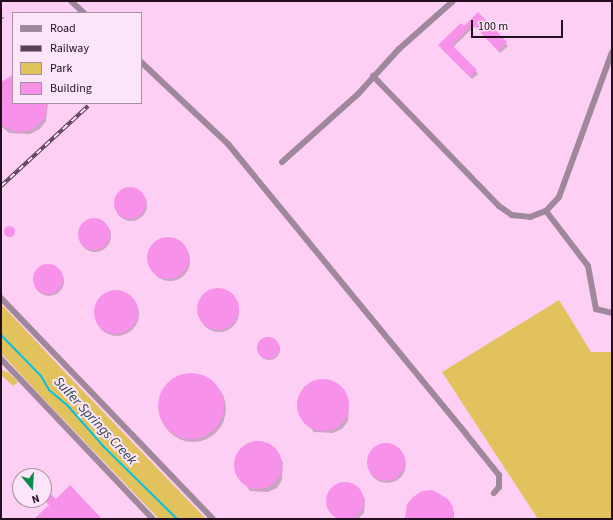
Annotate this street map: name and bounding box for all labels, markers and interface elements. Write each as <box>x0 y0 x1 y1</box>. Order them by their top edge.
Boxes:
legend <box>12 12 142 104</box>
scale bar <box>473 12 565 38</box>
text: 100 m <box>478 18 508 35</box>
text: Road <box>50 20 76 37</box>
text: Railway <box>50 40 89 57</box>
text: Park <box>50 60 72 77</box>
text: Building <box>50 80 92 97</box>
water label: Sulfer Springs Creek <box>50 373 140 469</box>
north arrow <box>12 468 52 508</box>
text: N <box>30 491 41 507</box>

